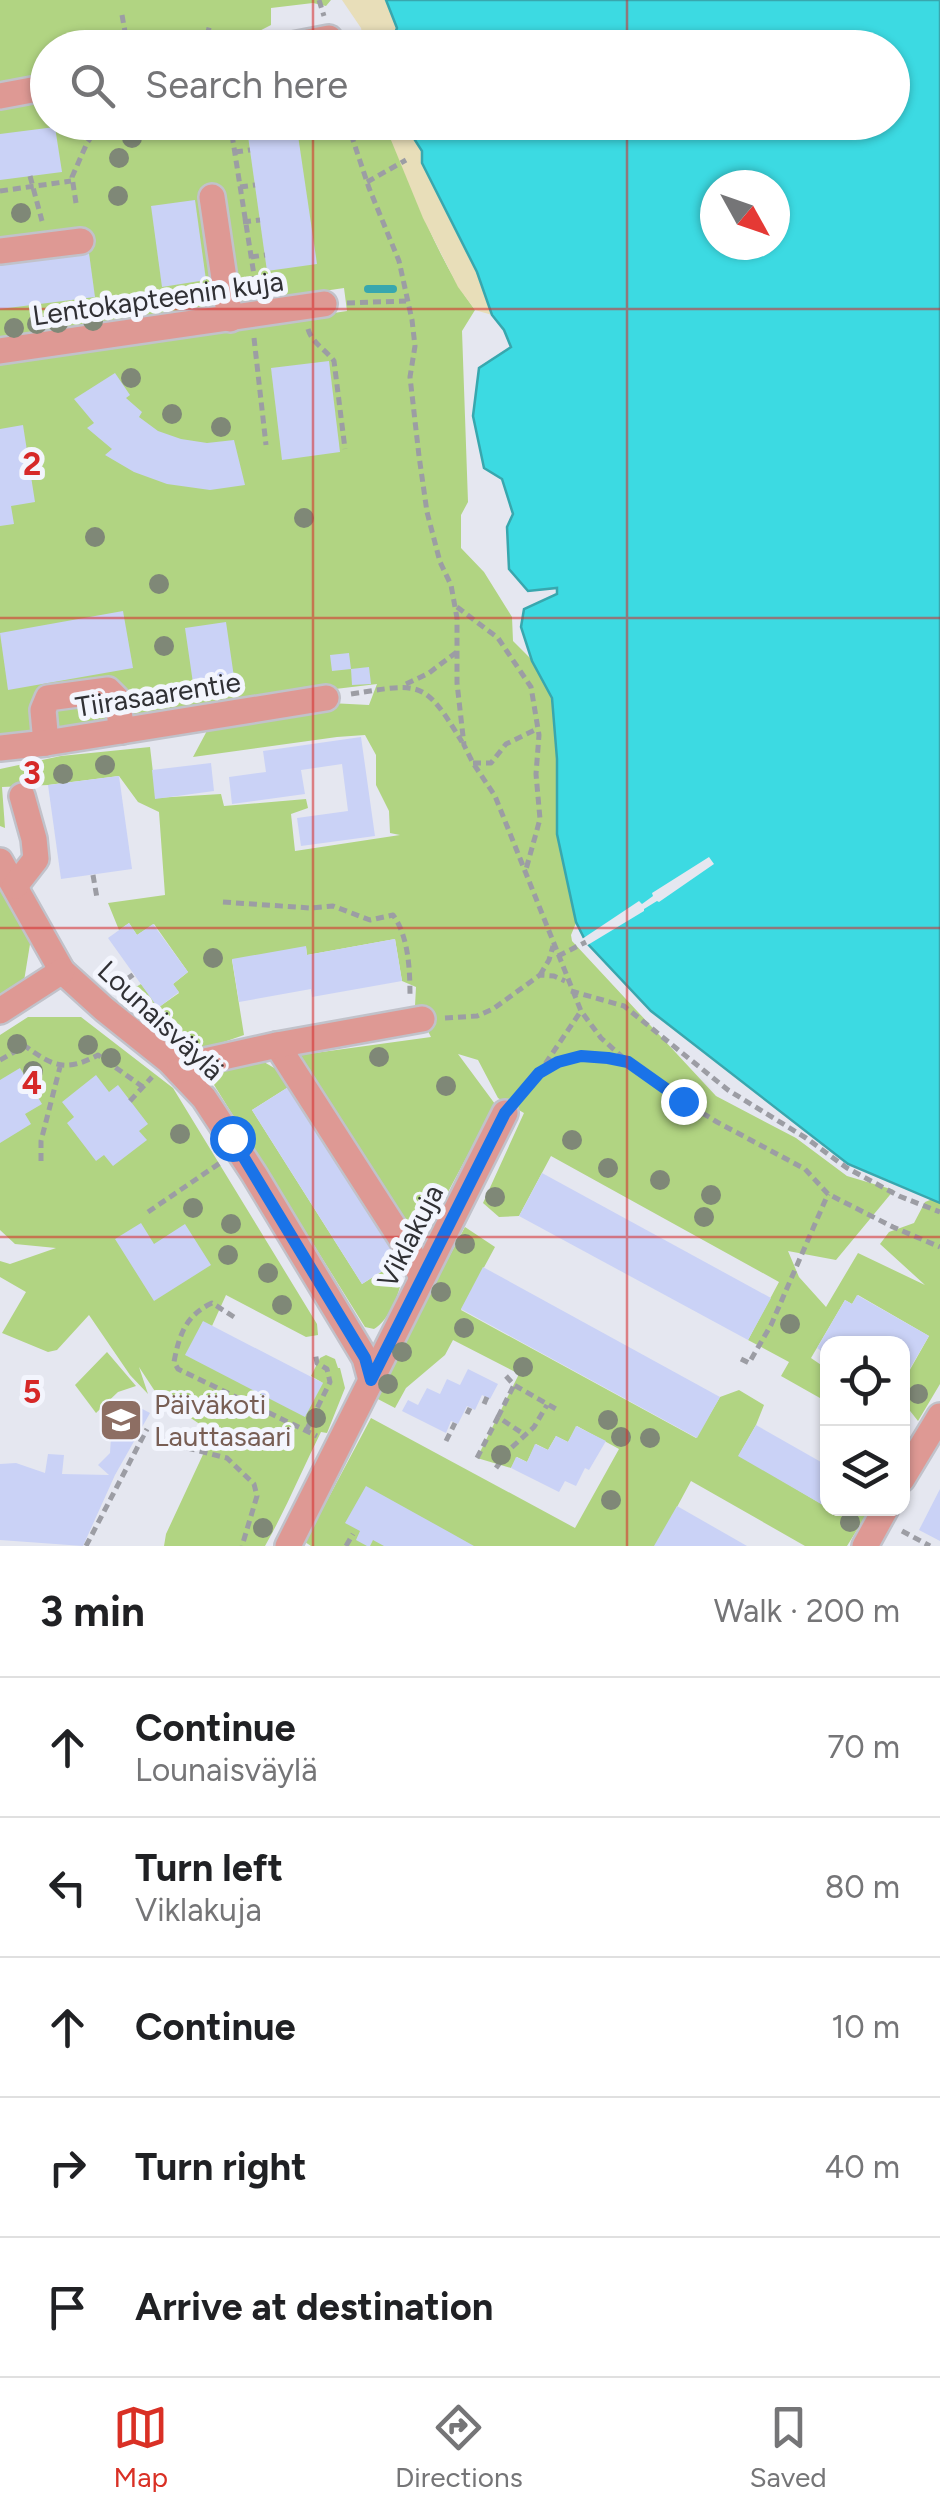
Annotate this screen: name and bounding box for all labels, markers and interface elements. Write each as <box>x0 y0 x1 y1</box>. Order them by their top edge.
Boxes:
search box <box>30 30 910 140</box>
icon: search <box>65 58 120 113</box>
text: Search here <box>145 62 348 108</box>
north arrow <box>700 170 790 260</box>
street label: Lentokapteenin kuja <box>30 264 286 332</box>
text: 2 <box>23 445 41 483</box>
street label: Tiirasaarentie <box>73 664 243 724</box>
text: 3 <box>23 754 41 792</box>
street label: Lounaisväylä <box>91 953 231 1087</box>
text: 4 <box>22 1064 42 1102</box>
route end <box>661 1079 707 1125</box>
route start <box>210 1116 256 1162</box>
street label: Viklakuja <box>370 1179 450 1293</box>
map controls <box>820 1336 910 1516</box>
button: locate <box>820 1336 910 1426</box>
text: 5 <box>23 1373 41 1411</box>
place label: Päiväkoti Lauttasaari <box>154 1387 291 1453</box>
school or university icon: Päiväkoti Lauttasaari <box>98 1397 144 1443</box>
button: layers <box>820 1426 910 1516</box>
text: 3 min <box>40 1586 145 1637</box>
text: Walk · 200 m <box>714 1592 900 1630</box>
text: Continue <box>135 1705 296 1751</box>
icon: ahead <box>40 1720 95 1775</box>
text: 70 m <box>827 1728 900 1766</box>
text: Lounaisväylä <box>135 1751 317 1789</box>
text: Turn left <box>135 1845 283 1891</box>
icon: left <box>40 1860 95 1915</box>
text: 80 m <box>825 1868 900 1906</box>
text: Viklakuja <box>135 1891 262 1929</box>
icon: ahead <box>40 2000 95 2055</box>
text: Continue <box>135 2004 296 2050</box>
text: 10 m <box>831 2008 900 2046</box>
icon: right <box>40 2140 95 2195</box>
text: Turn right <box>135 2144 307 2190</box>
text: 40 m <box>824 2148 900 2186</box>
icon: arrive <box>40 2280 95 2335</box>
text: Arrive at destination <box>135 2284 493 2330</box>
tab: Map <box>113 2400 168 2494</box>
tab: Directions <box>395 2400 523 2494</box>
tab: Saved <box>749 2400 827 2494</box>

